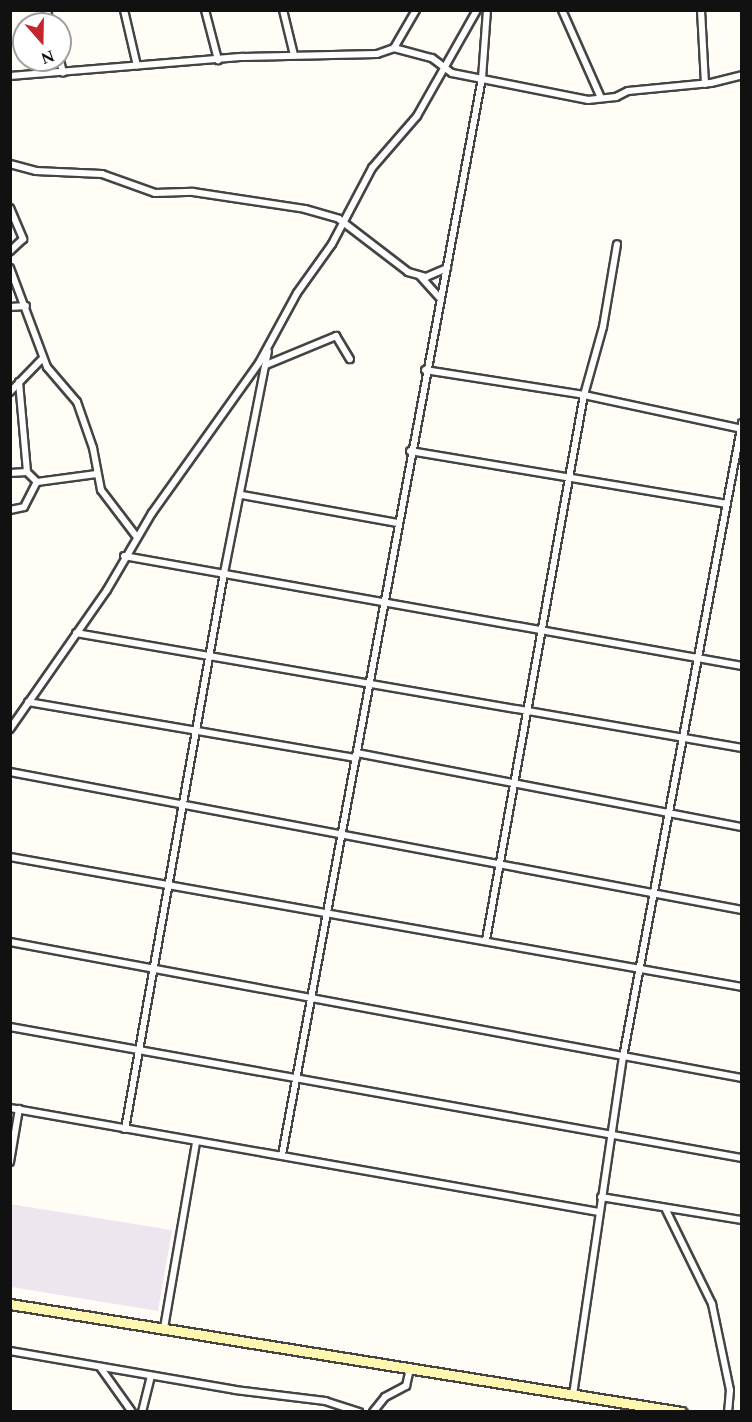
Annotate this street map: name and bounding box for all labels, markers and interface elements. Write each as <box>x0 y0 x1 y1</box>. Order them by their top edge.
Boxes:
north arrow <box>12 12 72 72</box>
text: N <box>37 44 58 71</box>

